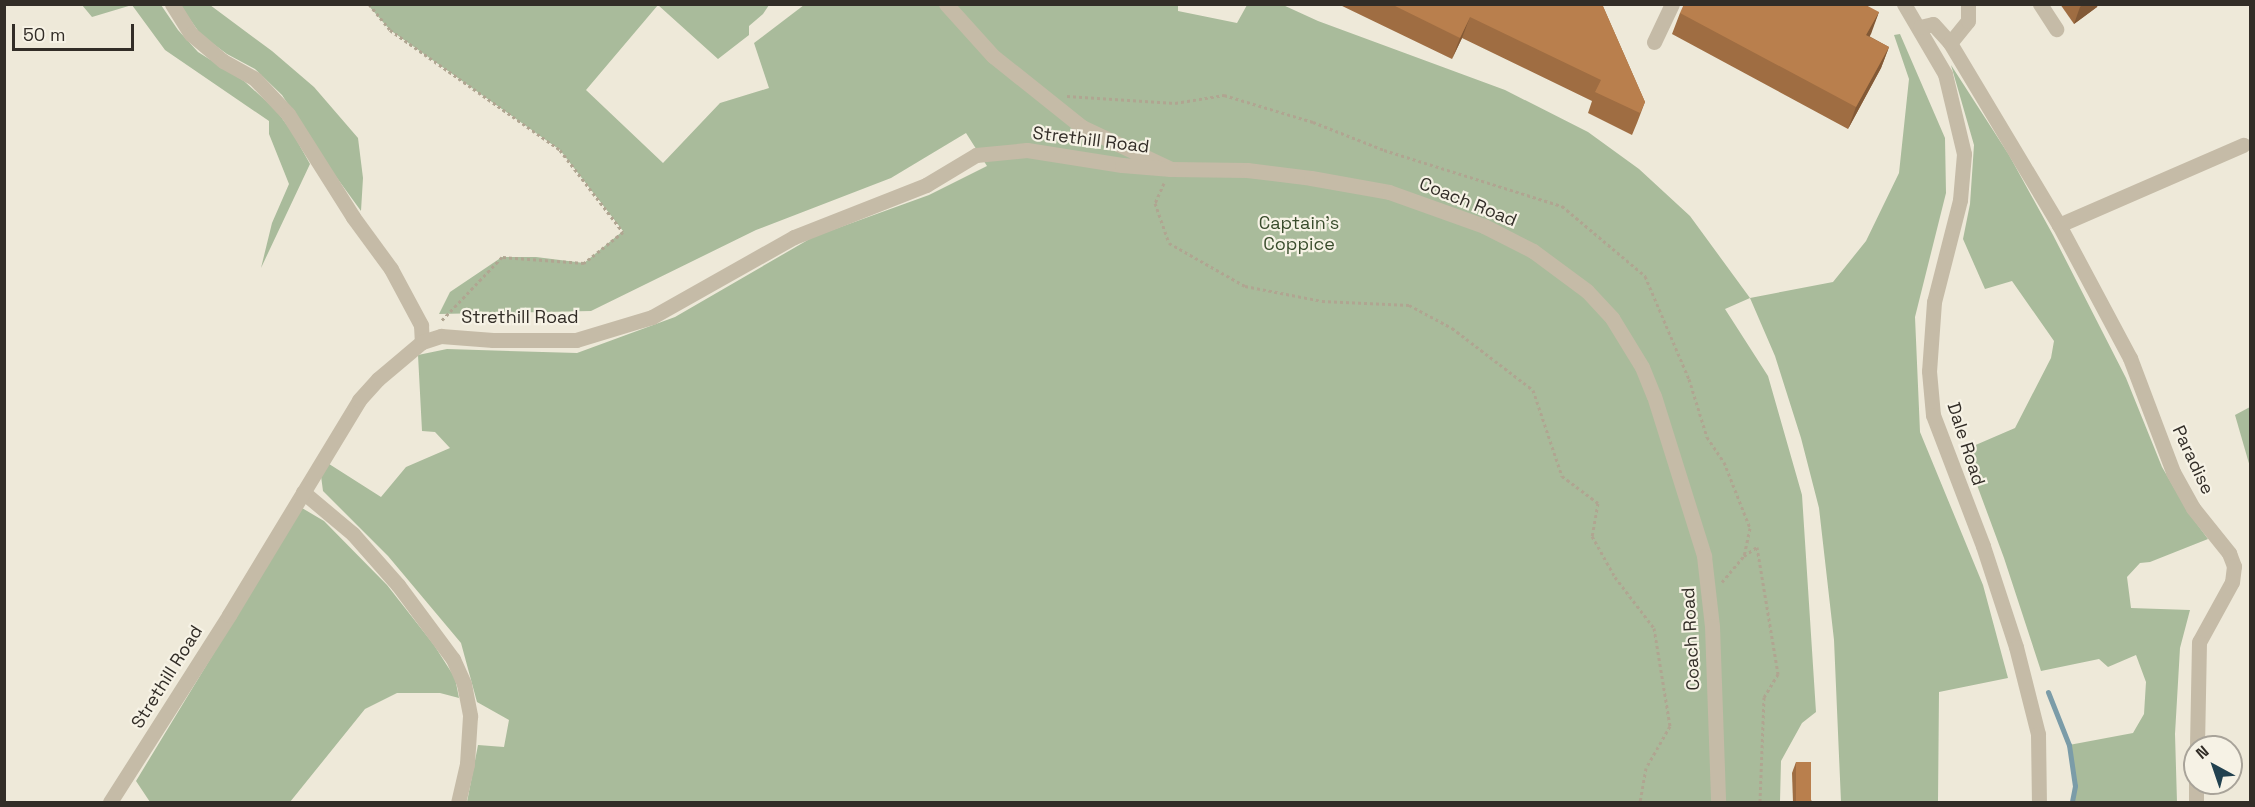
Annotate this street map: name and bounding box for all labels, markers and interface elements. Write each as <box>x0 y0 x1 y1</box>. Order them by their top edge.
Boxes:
scale bar <box>15 12 136 50</box>
text: 50 m <box>23 23 65 46</box>
street label: Strethill Road <box>1031 122 1151 158</box>
street label: Coach Road <box>1416 173 1520 231</box>
park label: Captain's Coppice <box>1259 213 1339 256</box>
street label: Strethill Road <box>461 306 579 328</box>
street label: Dale Road <box>1942 400 1990 488</box>
street label: Paradise <box>2168 422 2218 498</box>
street label: Coach Road <box>1678 587 1704 691</box>
street label: Strethill Road <box>127 621 207 733</box>
north arrow <box>2183 735 2243 795</box>
text: N <box>2192 741 2213 764</box>

